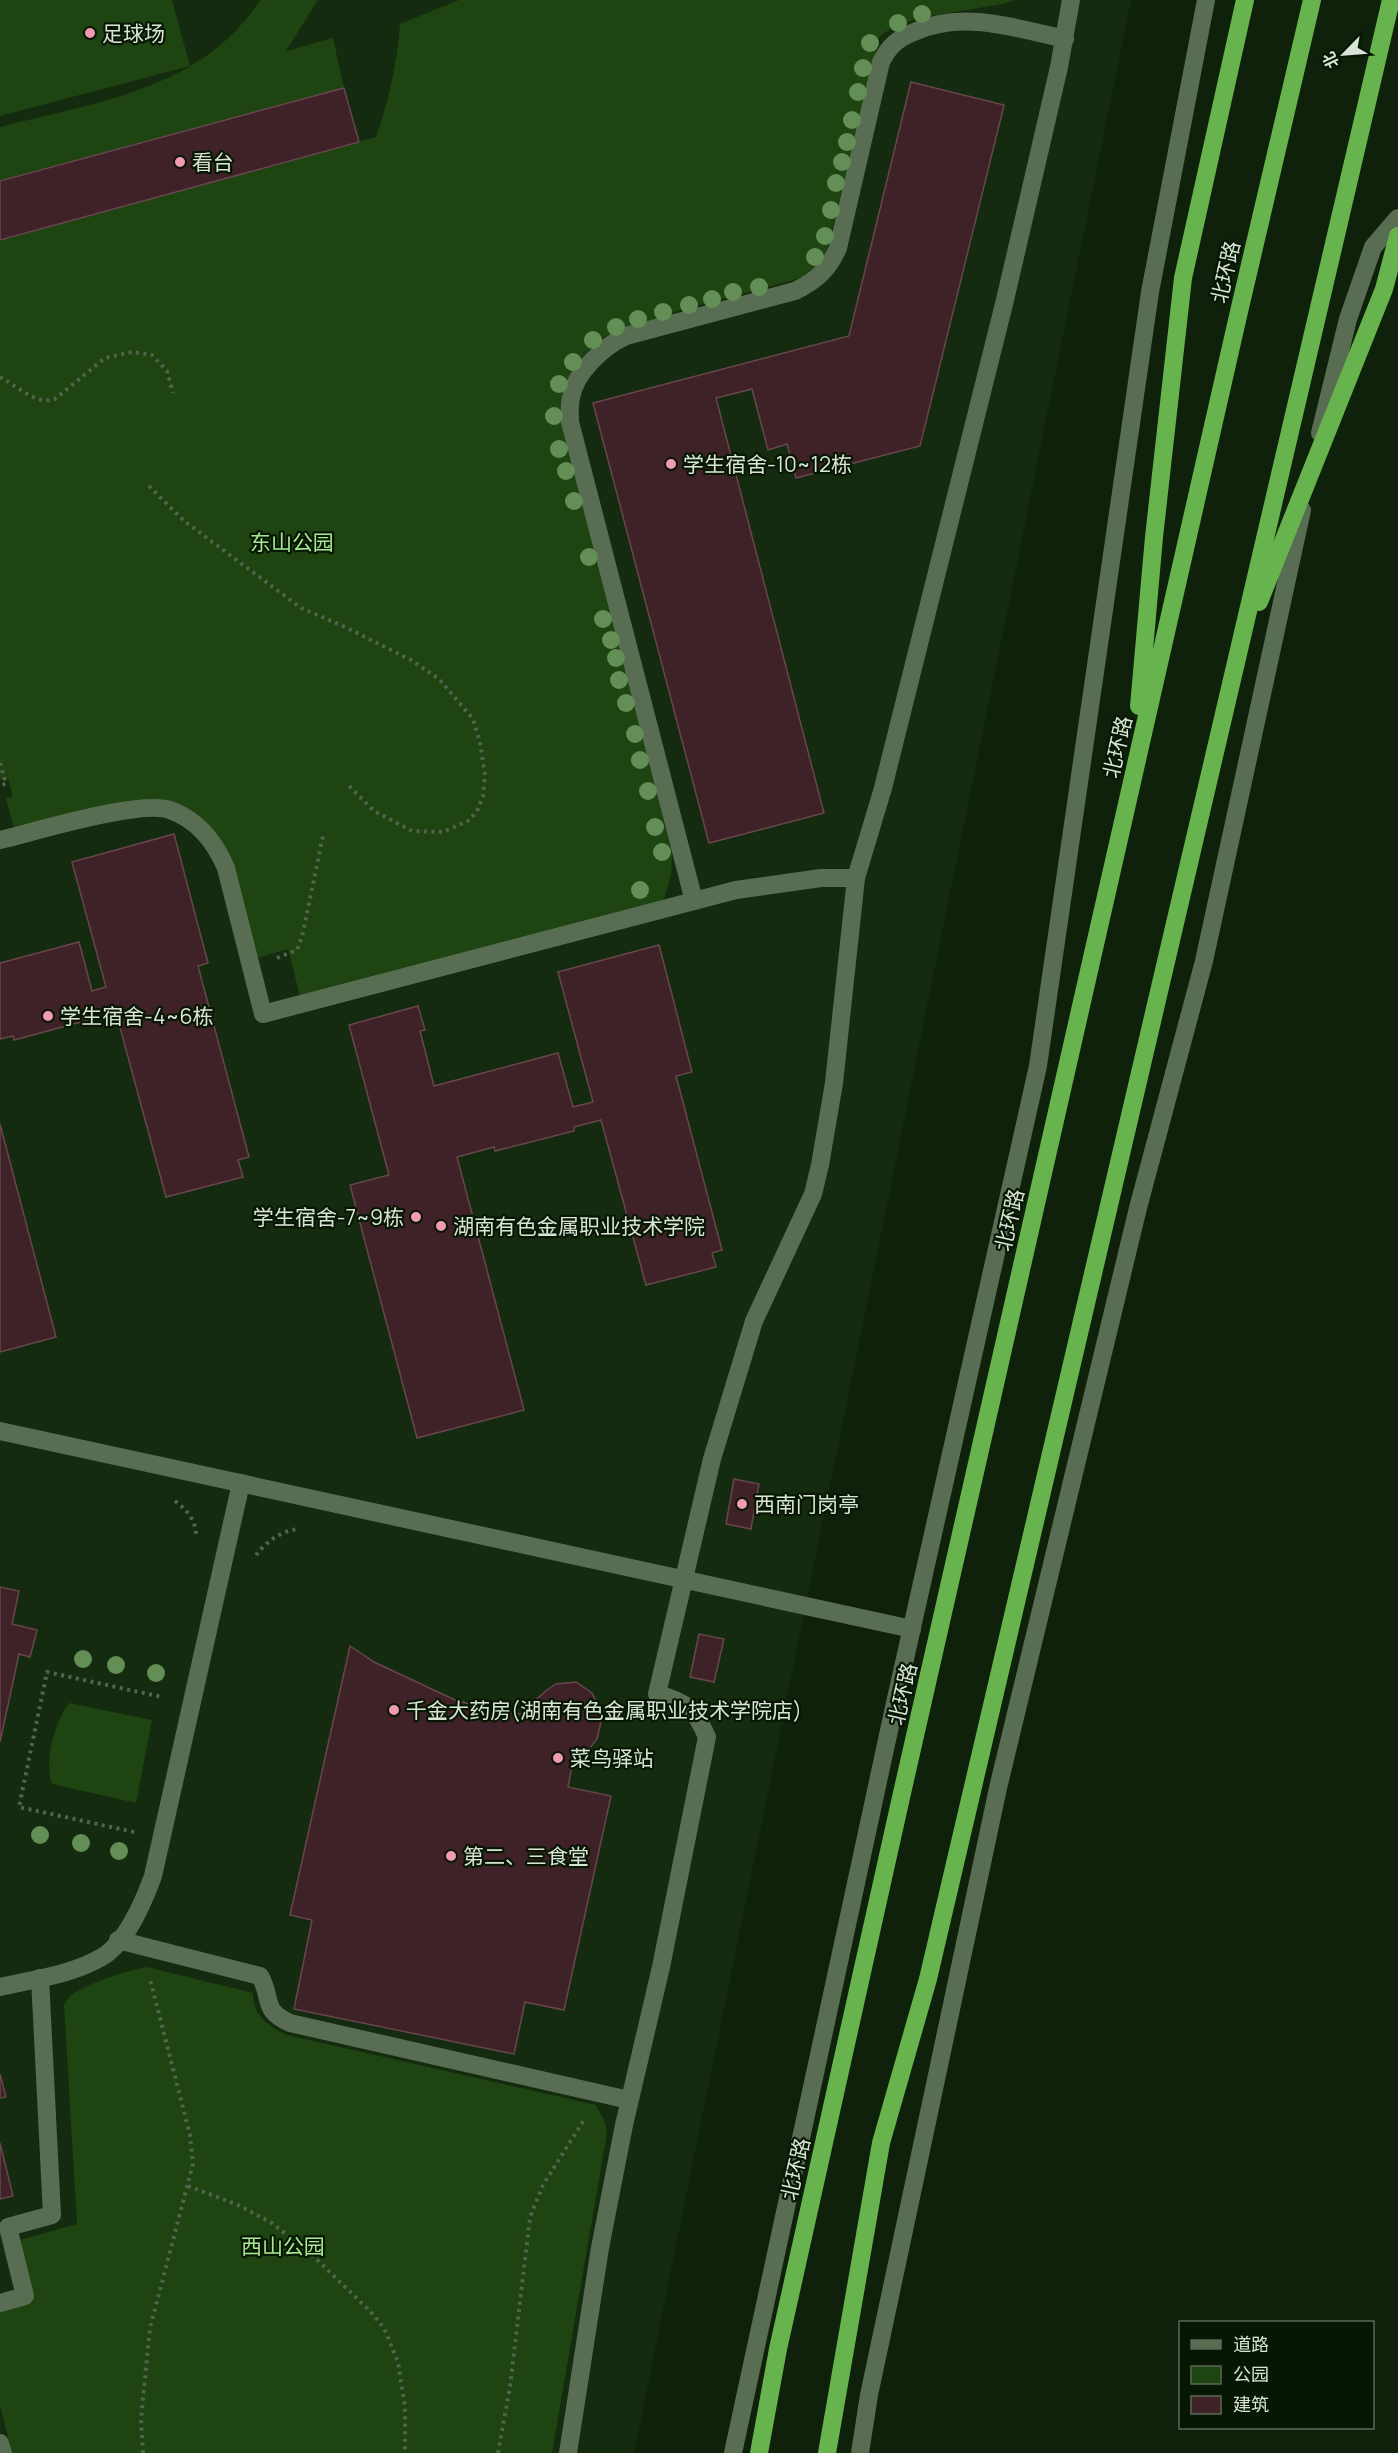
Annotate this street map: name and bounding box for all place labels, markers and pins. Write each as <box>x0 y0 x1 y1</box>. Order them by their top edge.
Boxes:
place label: 足球场 <box>102 19 165 47</box>
marker: 足球场 <box>83 26 97 40</box>
place label: 看台 <box>192 148 234 176</box>
marker: 看台 <box>173 155 187 169</box>
place label: 学生宿舍-10~12栋 <box>683 450 852 478</box>
marker: 学生宿舍-10~12栋 <box>664 457 678 471</box>
place label: 学生宿舍-4~6栋 <box>60 1002 213 1030</box>
marker: 学生宿舍-4~6栋 <box>41 1009 55 1023</box>
place label: 学生宿舍-7~9栋 <box>253 1203 404 1231</box>
marker: 学生宿舍-7~9栋 <box>409 1210 423 1224</box>
place label: 湖南有色金属职业技术学院 <box>453 1212 705 1240</box>
marker: 湖南有色金属职业技术学院 <box>434 1219 448 1233</box>
place label: 西南门岗亭 <box>754 1490 859 1518</box>
marker: 西南门岗亭 <box>735 1497 749 1511</box>
place label: 千金大药房(湖南有色金属职业技术学院店) <box>406 1696 802 1724</box>
marker: 千金大药房(湖南有色金属职业技术学院店) <box>387 1703 401 1717</box>
place label: 菜鸟驿站 <box>570 1744 654 1772</box>
marker: 菜鸟驿站 <box>551 1751 565 1765</box>
place label: 第二、三食堂 <box>463 1842 589 1870</box>
marker: 第二、三食堂 <box>444 1849 458 1863</box>

